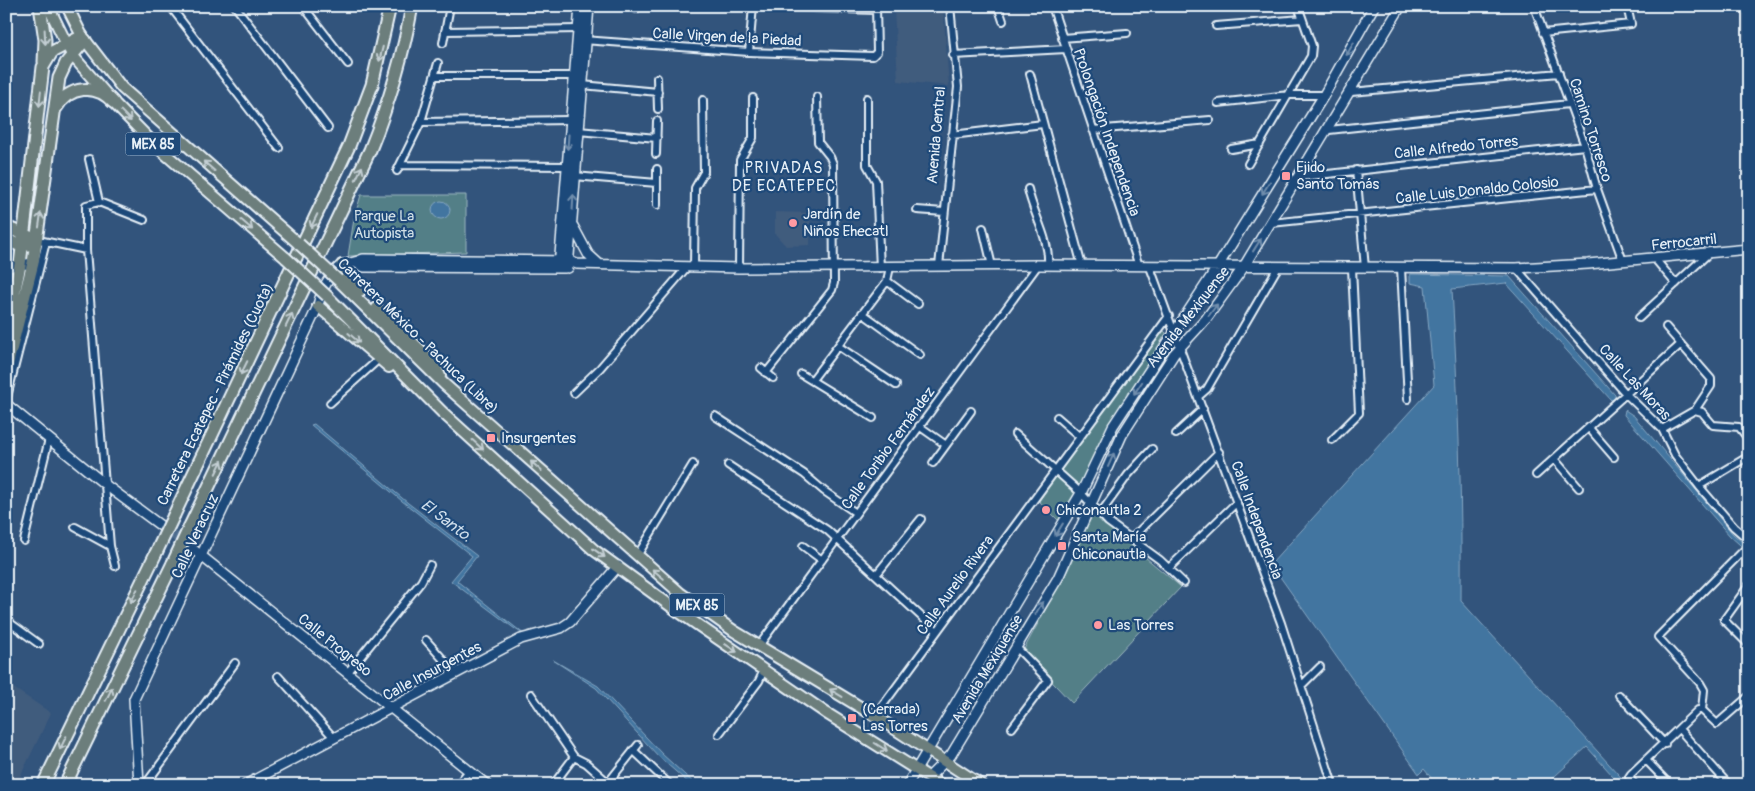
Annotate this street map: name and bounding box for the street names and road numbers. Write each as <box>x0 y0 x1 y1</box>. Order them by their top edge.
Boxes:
street label: Calle Virgen de la Piedad <box>652 24 802 51</box>
street label: Prolongación Independencia <box>1069 46 1144 219</box>
street label: Camino Torresco <box>1565 76 1616 184</box>
street label: Avenida Central <box>923 85 950 185</box>
road number: MEX 85 <box>126 132 180 156</box>
street label: Calle Alfredo Torres <box>1393 132 1519 163</box>
street label: Calle Luis Donaldo Colosio <box>1395 172 1559 209</box>
street label: Ferrocarril <box>1650 230 1718 255</box>
street label: Carretera México - Pachuca (Libre) <box>333 254 502 418</box>
street label: Avenida Mexiquense <box>1143 262 1234 372</box>
street label: Carretera Ecatepec - Pirámides (Cuota) <box>153 280 278 509</box>
street label: Calle Las Moras <box>1595 340 1675 425</box>
street label: Calle Toribio Fernández <box>837 383 939 513</box>
street label: Calle Independencia <box>1226 458 1287 582</box>
street label: Calle Veracruz <box>168 491 223 581</box>
street label: Calle Aurelio Rivera <box>913 532 998 639</box>
road number: MEX 85 <box>670 594 724 616</box>
street label: Calle Progreso <box>294 610 376 681</box>
street label: Avenida Mexiquense <box>947 611 1028 727</box>
street label: Calle Insurgentes <box>380 637 485 705</box>

